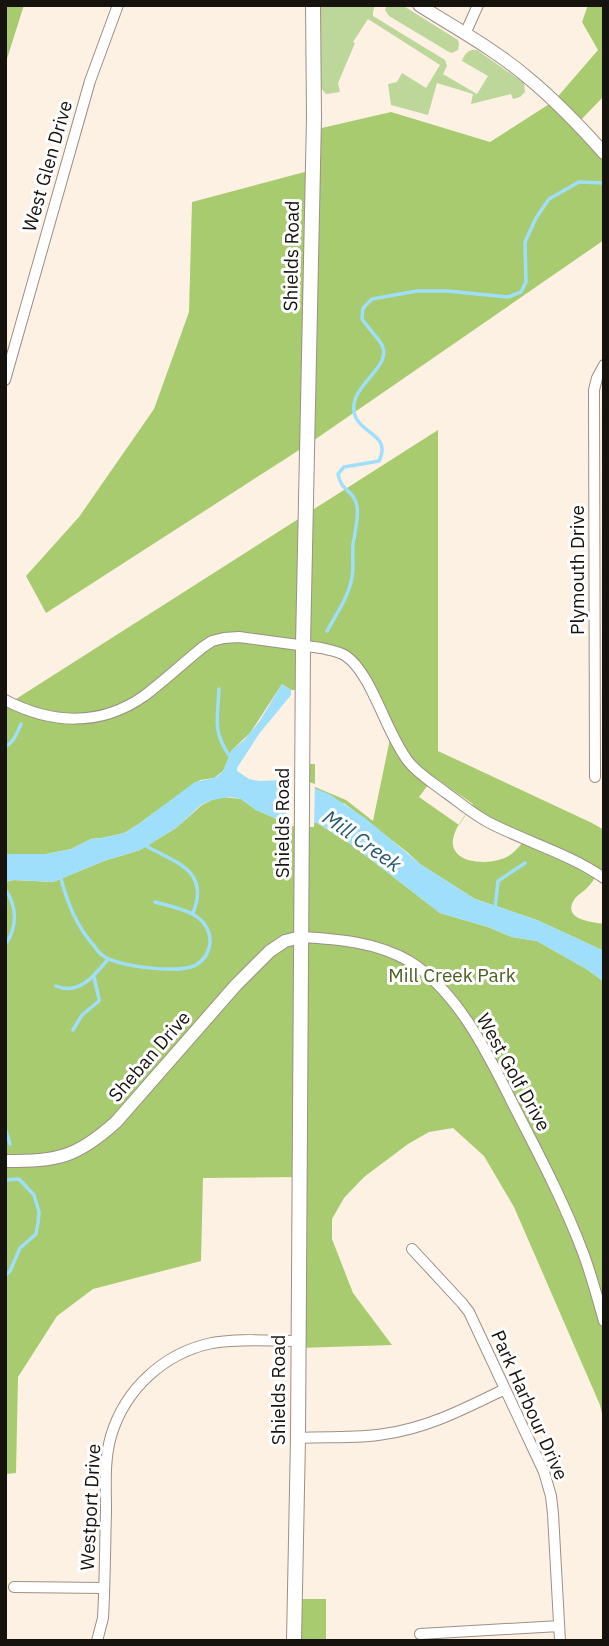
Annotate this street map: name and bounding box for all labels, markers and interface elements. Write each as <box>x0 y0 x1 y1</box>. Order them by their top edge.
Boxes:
street label: West Glen Drive <box>17 98 77 234</box>
street label: Shields Road <box>278 200 304 312</box>
street label: Plymouth Drive <box>565 505 589 635</box>
street label: Shields Road <box>270 768 294 878</box>
water label: Mill Creek <box>317 803 409 878</box>
park label: Mill Creek Park <box>388 963 516 987</box>
street label: Sheban Drive <box>103 1006 195 1106</box>
street label: West Golf Drive <box>472 1009 556 1135</box>
street label: Park Harbour Drive <box>486 1326 574 1484</box>
street label: Shields Road <box>266 1335 290 1445</box>
street label: Westport Drive <box>75 1443 105 1571</box>

